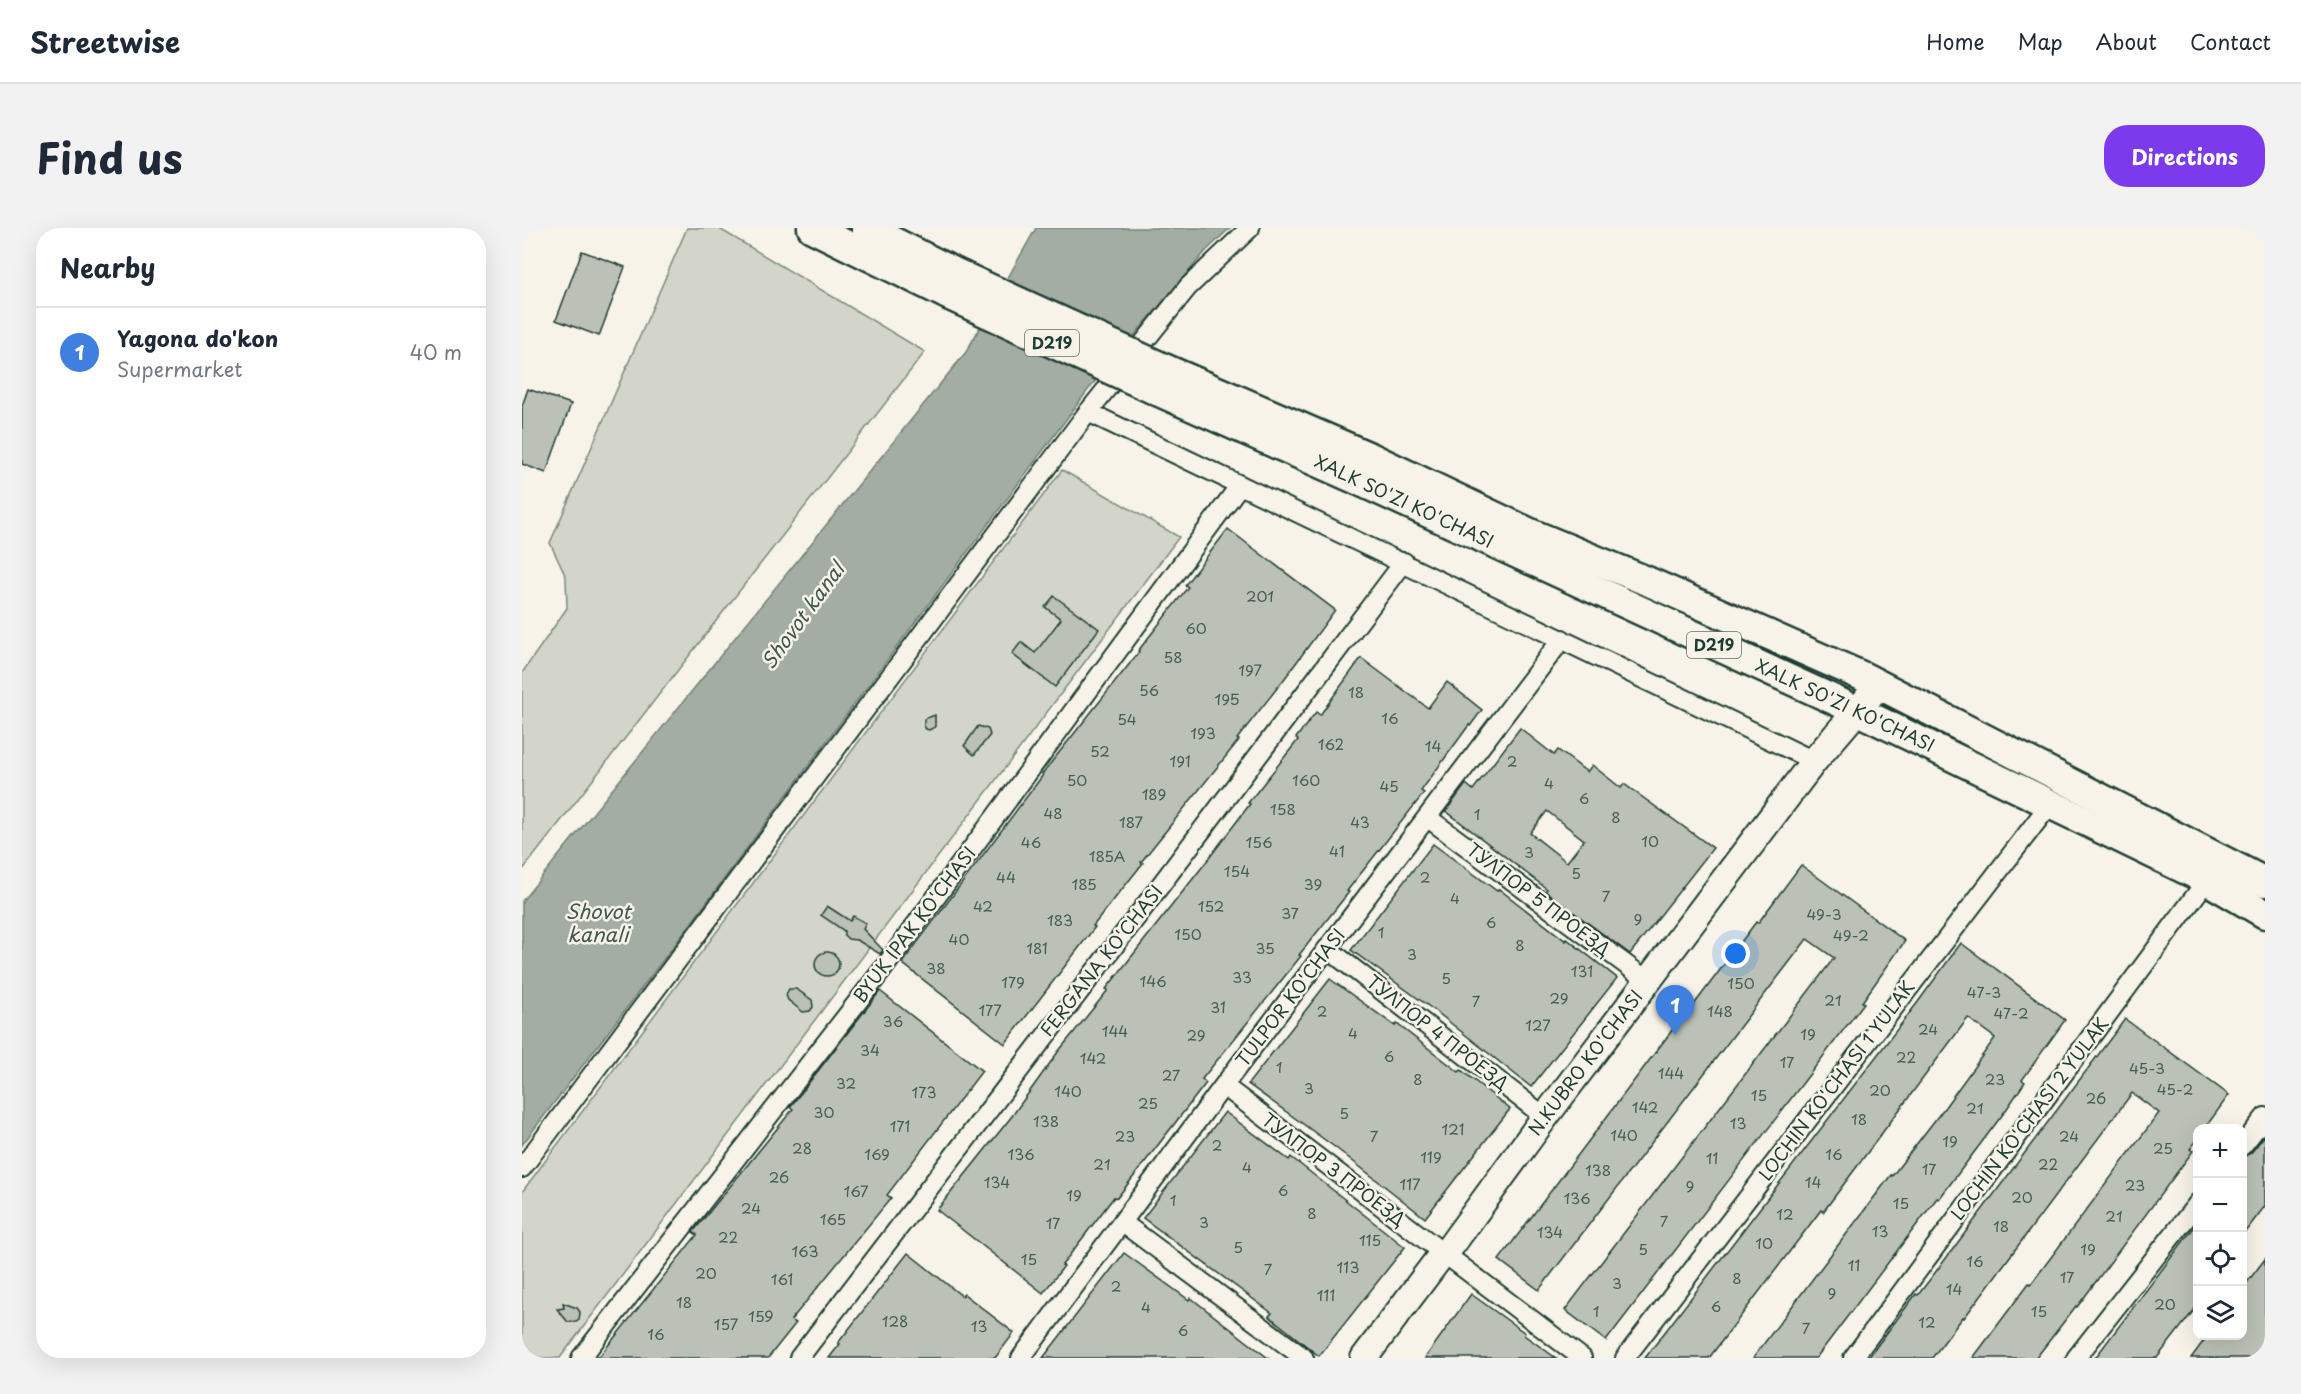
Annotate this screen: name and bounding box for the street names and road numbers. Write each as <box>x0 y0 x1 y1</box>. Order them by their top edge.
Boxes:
road number: D219 <box>1025 330 1079 356</box>
street label: XALK SO'ZI KO'CHASI <box>1311 447 1499 554</box>
road number: D219 <box>1687 632 1741 658</box>
street label: XALK SO'ZI KO'CHASI <box>1752 651 1940 758</box>
street label: ТУЛПОР 5 ПРОЕЗД <box>1461 836 1617 962</box>
street label: BYUK IPAK KO'CHASI <box>846 840 982 1008</box>
street label: FERGANA KO'CHASI <box>1033 879 1169 1042</box>
street label: TULPOR KO'CHASI <box>1229 922 1351 1072</box>
street label: ТУЛПОР 4 ПРОЕЗД <box>1361 968 1515 1096</box>
street label: LOCHIN KO'CHASI 1 YULAK <box>1751 974 1920 1186</box>
street label: N.KUBRO KO'CHASI <box>1521 984 1649 1141</box>
street label: LOCHIN KO'CHASI 2 YULAK <box>1943 1011 2114 1225</box>
street label: ТУЛПОР 3 ПРОЕЗД <box>1256 1106 1412 1232</box>

